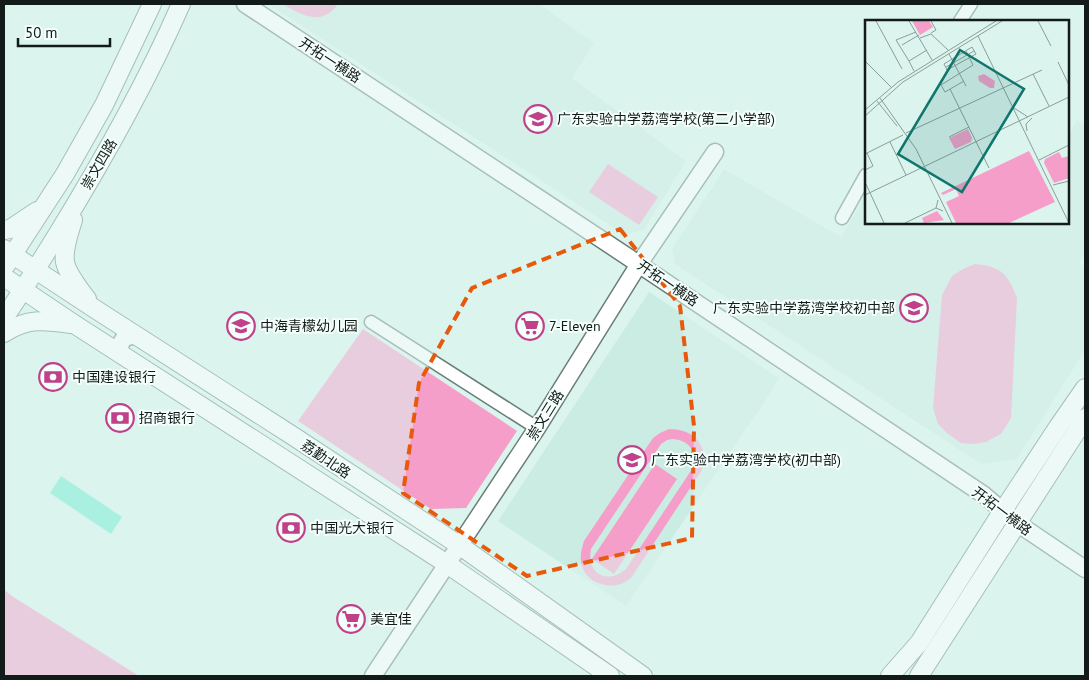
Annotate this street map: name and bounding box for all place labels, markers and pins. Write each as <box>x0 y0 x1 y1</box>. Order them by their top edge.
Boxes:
school or university icon: 广东实验中学荔湾学校(第二小学部) <box>523 104 553 134</box>
place label: 广东实验中学荔湾学校(第二小学部) <box>557 110 775 128</box>
school or university icon: 广东实验中学荔湾学校初中部 <box>899 293 929 323</box>
place label: 广东实验中学荔湾学校初中部 <box>713 299 895 317</box>
school or university icon: 中海青檬幼儿园 <box>226 311 256 341</box>
supermarket icon: 7-Eleven <box>515 311 545 341</box>
place label: 中海青檬幼儿园 <box>260 317 358 335</box>
place label: 7-Eleven <box>549 317 601 335</box>
bank icon: 中国建设银行 <box>38 362 68 392</box>
place label: 中国建设银行 <box>72 368 156 386</box>
bank icon: 招商银行 <box>105 403 135 433</box>
place label: 招商银行 <box>139 409 195 427</box>
school or university icon: 广东实验中学荔湾学校(初中部) <box>617 445 647 475</box>
place label: 广东实验中学荔湾学校(初中部) <box>651 451 841 469</box>
bank icon: 中国光大银行 <box>276 513 306 543</box>
place label: 中国光大银行 <box>310 519 394 537</box>
supermarket icon: 美宜佳 <box>336 604 366 634</box>
place label: 美宜佳 <box>370 610 412 628</box>

